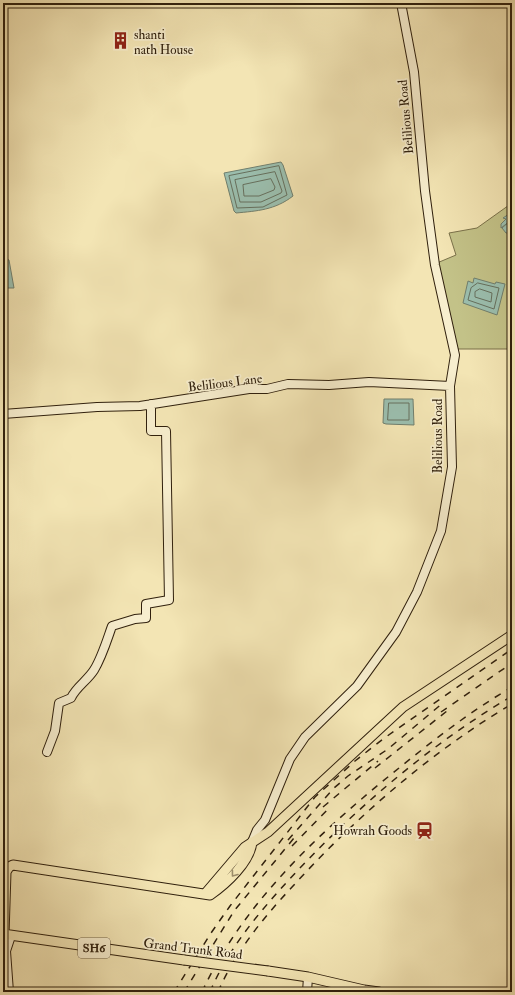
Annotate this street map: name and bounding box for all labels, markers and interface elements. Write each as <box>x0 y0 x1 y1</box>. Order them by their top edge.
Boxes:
place label: shanti nath House <box>134 27 194 58</box>
building icon: shanti nath House <box>111 31 131 51</box>
street label: Belilious Road <box>395 78 417 155</box>
street label: Belilious Lane <box>187 370 264 395</box>
street label: Belilious Road <box>430 398 446 473</box>
station icon: Howrah Goods <box>415 820 435 840</box>
place label: Howrah Goods <box>333 823 413 839</box>
one-way arrow <box>232 869 239 876</box>
street label: Grand Trunk Road <box>142 935 244 963</box>
road number: SH6 <box>78 938 110 958</box>

